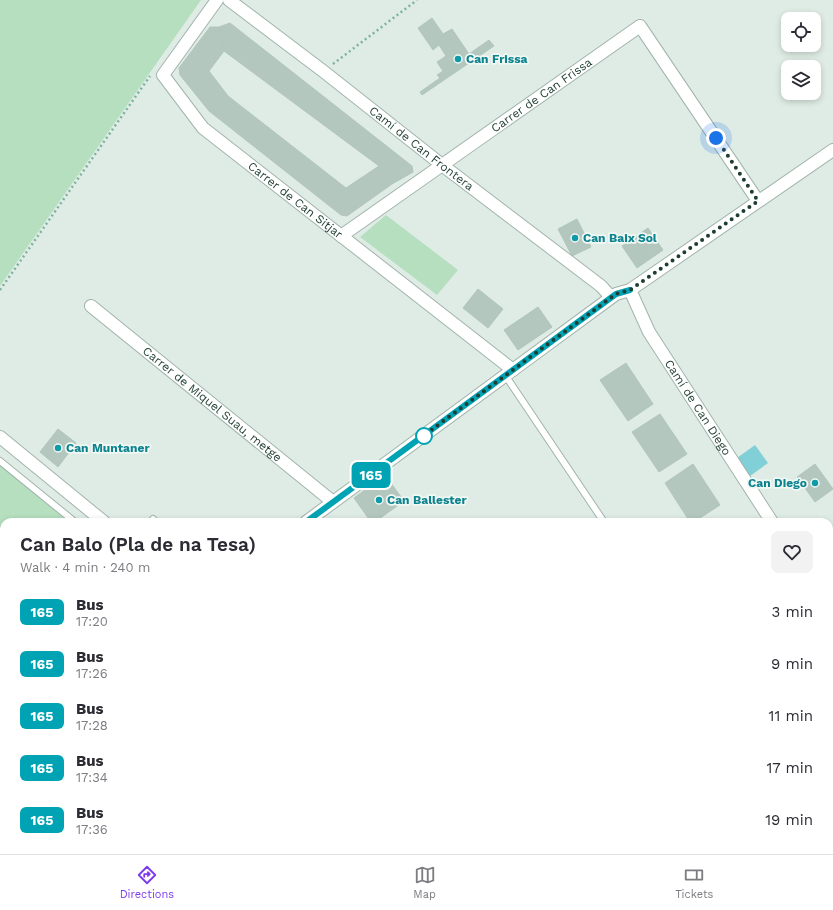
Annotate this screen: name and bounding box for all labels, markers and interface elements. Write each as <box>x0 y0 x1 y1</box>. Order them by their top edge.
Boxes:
map controls <box>781 12 821 100</box>
button: locate <box>781 12 821 52</box>
place label: Can Frissa <box>466 52 528 66</box>
marker: Can Frissa <box>453 54 463 64</box>
street label: Carrer de Can Frissa <box>488 55 595 135</box>
button: layers <box>781 60 821 100</box>
street label: Camí de Can Frontera <box>366 103 476 194</box>
your location <box>706 128 726 148</box>
street label: Carrer de Can Sitjar <box>245 159 346 241</box>
place label: Can Baix Sol <box>583 231 657 245</box>
marker: Can Baix Sol <box>570 233 580 243</box>
street label: Carrer de Miquel Suau, metge <box>140 344 285 465</box>
street label: Camí de Can Diego <box>662 357 734 458</box>
unlabelled marker <box>415 427 433 445</box>
place label: Can Muntaner <box>66 441 150 455</box>
marker: Can Muntaner <box>53 443 63 453</box>
line badge: 165 <box>348 462 394 488</box>
text: 165 <box>360 467 382 483</box>
place label: Can Diego <box>748 476 807 490</box>
marker: Can Diego <box>810 478 820 488</box>
place label: Can Ballester <box>387 493 468 507</box>
marker: Can Ballester <box>374 495 384 505</box>
button: heart <box>771 531 813 573</box>
text: Can Balo (Pla de na Tesa) <box>20 533 256 556</box>
text: Walk · 4 min · 240 m <box>20 560 150 575</box>
text: Bus <box>76 596 104 614</box>
text: 3 min <box>772 603 813 621</box>
text: 165 <box>31 604 53 620</box>
text: 17:20 <box>76 614 108 629</box>
text: Bus <box>76 648 104 666</box>
text: 9 min <box>771 655 813 673</box>
text: 165 <box>31 656 53 672</box>
text: 17:26 <box>76 666 108 681</box>
text: Bus <box>76 700 104 718</box>
text: 11 min <box>769 707 813 725</box>
text: 165 <box>31 708 53 724</box>
text: 17:28 <box>76 718 108 733</box>
text: Bus <box>76 752 104 770</box>
text: 17 min <box>766 759 813 777</box>
text: 165 <box>31 760 53 776</box>
text: 17:34 <box>76 770 108 785</box>
text: Bus <box>76 804 104 822</box>
text: 19 min <box>765 811 813 829</box>
text: 165 <box>31 812 53 828</box>
text: 17:36 <box>76 822 108 837</box>
tab: Directions <box>120 864 174 901</box>
tab: Map <box>413 864 436 901</box>
tab: Tickets <box>675 864 713 901</box>

